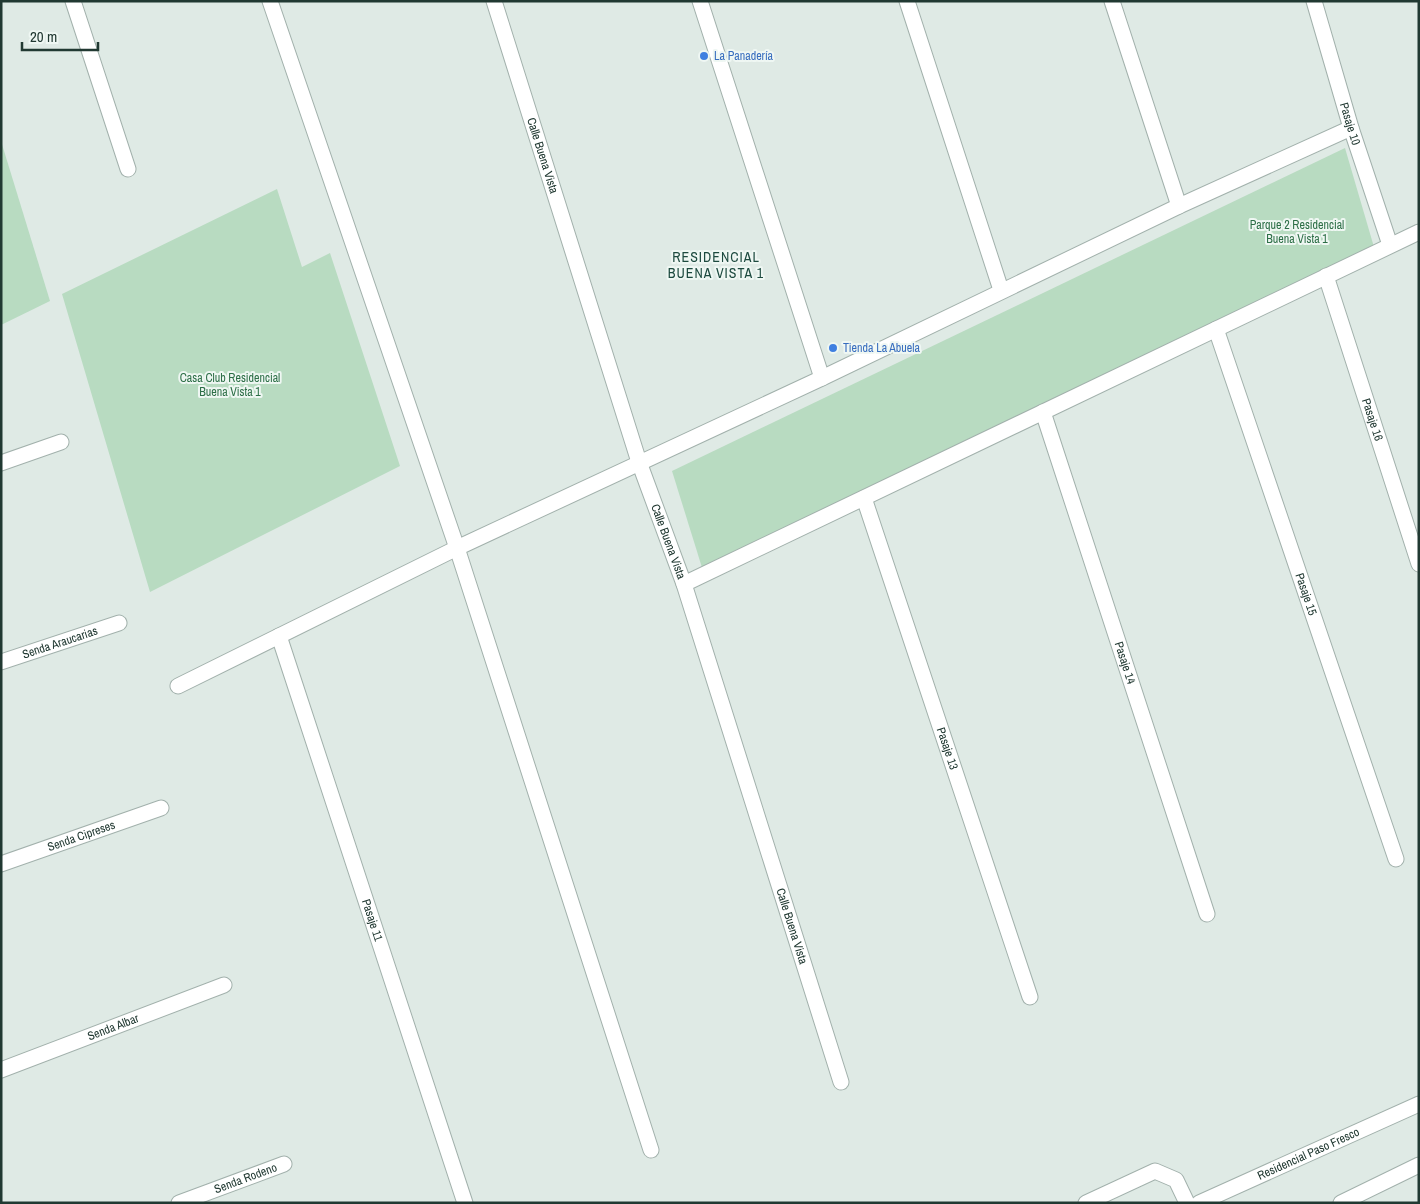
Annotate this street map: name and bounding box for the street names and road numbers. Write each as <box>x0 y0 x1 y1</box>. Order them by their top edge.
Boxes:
street label: Pasaje 10 <box>1336 101 1364 147</box>
street label: Calle Buena Vista <box>523 116 562 196</box>
street label: Pasaje 16 <box>1358 396 1387 443</box>
street label: Calle Buena Vista <box>647 502 690 582</box>
street label: Pasaje 15 <box>1291 571 1321 618</box>
street label: Senda Araucarias <box>20 623 100 662</box>
street label: Pasaje 14 <box>1111 640 1140 687</box>
street label: Pasaje 13 <box>933 725 962 772</box>
street label: Senda Cipreses <box>45 817 117 855</box>
street label: Calle Buena Vista <box>772 886 811 967</box>
street label: Pasaje 11 <box>358 897 387 944</box>
street label: Senda Albar <box>85 1010 142 1044</box>
street label: Residencial Paso Fresco <box>1255 1124 1362 1184</box>
street label: Senda Rodeno <box>212 1159 279 1197</box>

